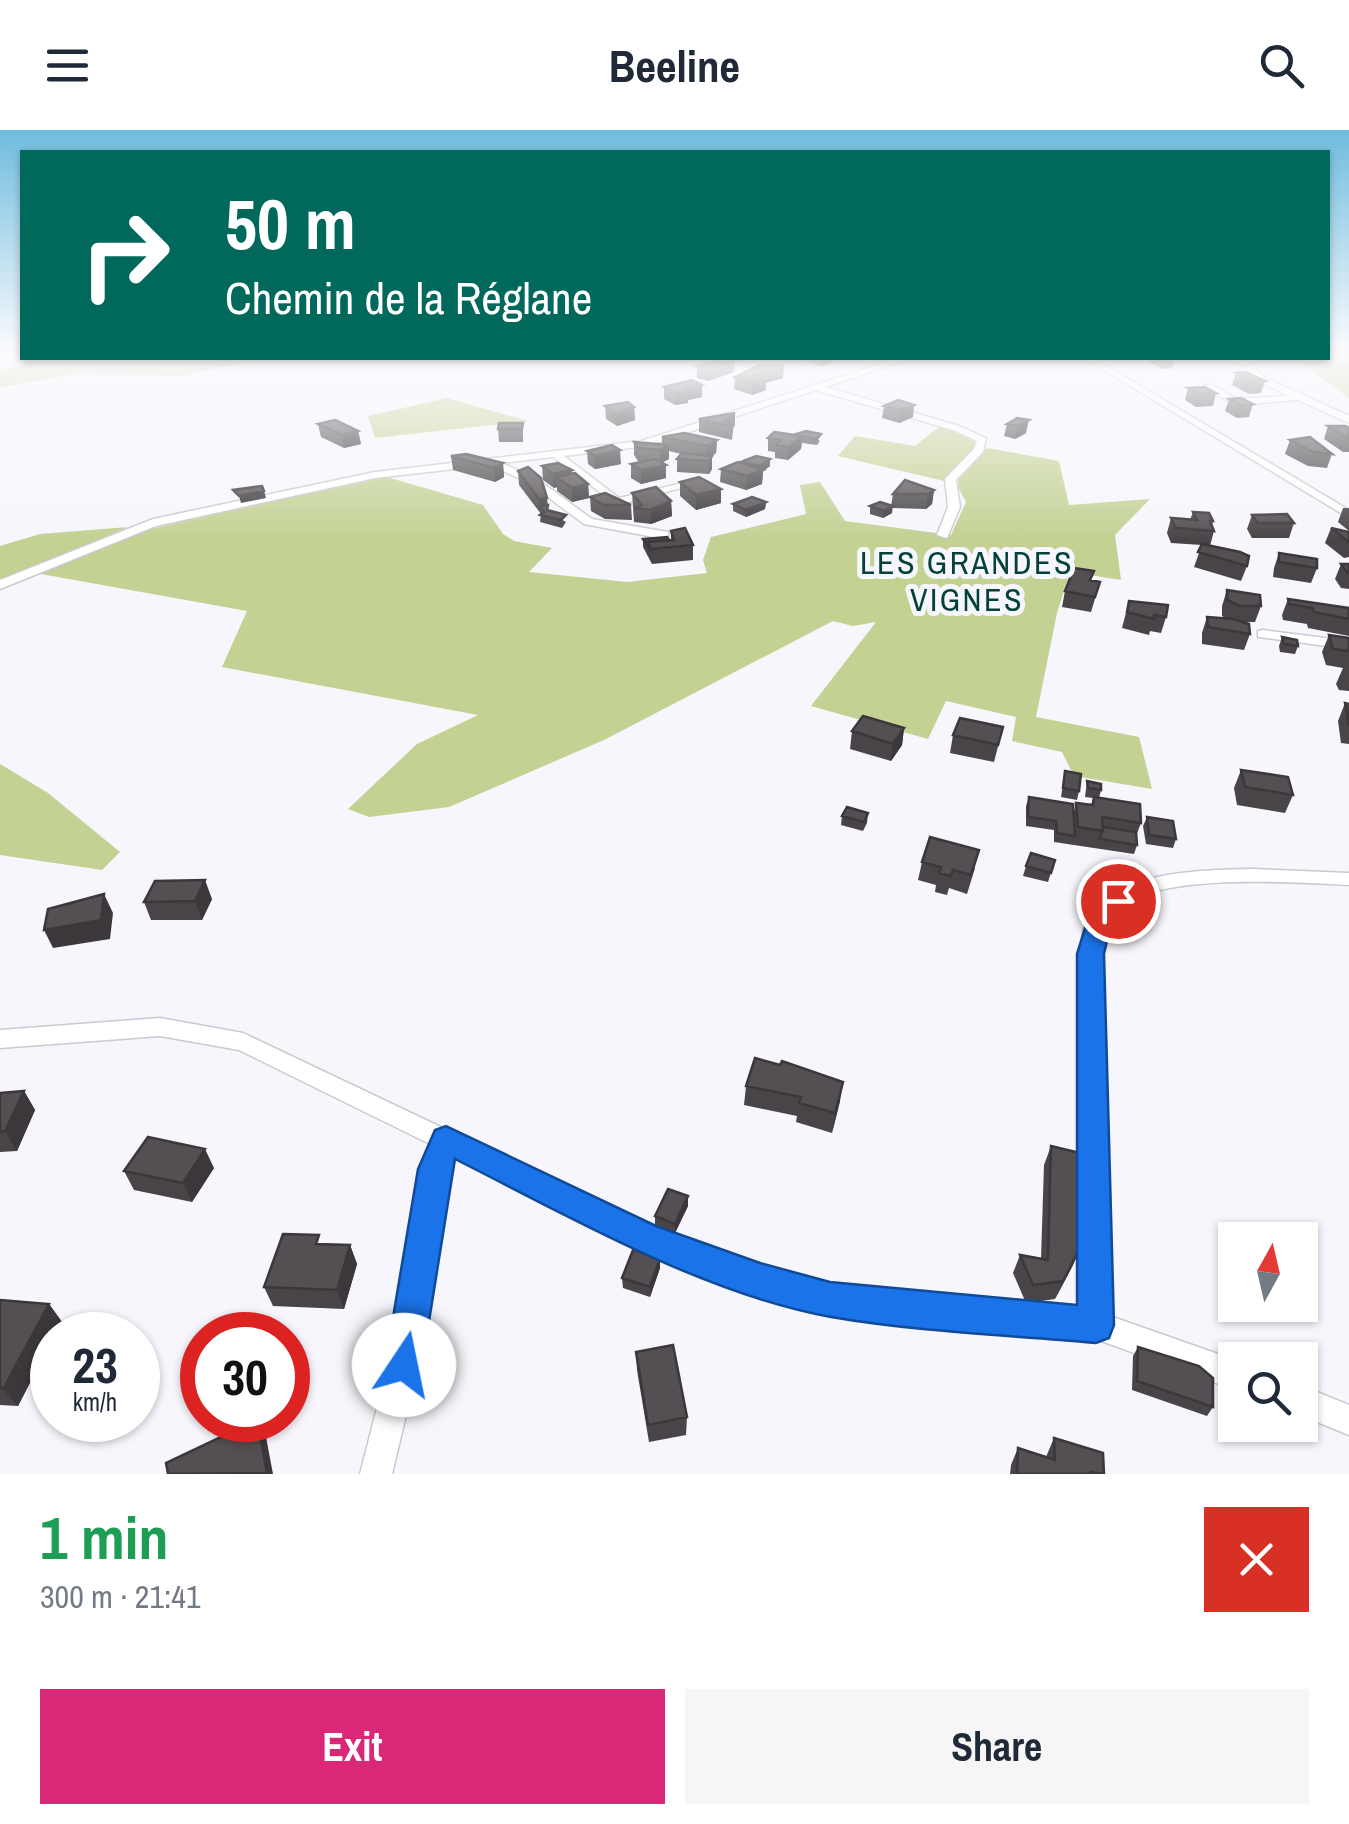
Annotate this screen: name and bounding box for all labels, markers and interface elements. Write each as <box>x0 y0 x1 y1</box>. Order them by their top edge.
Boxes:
text: Beeline <box>609 35 740 96</box>
icon: menu <box>40 38 95 93</box>
icon: search <box>1254 38 1309 93</box>
text: 50 m <box>225 177 356 271</box>
icon: right <box>60 190 190 320</box>
text: Chemin de la Réglane <box>225 267 592 328</box>
district label: LES GRANDES VIGNES <box>860 541 1074 621</box>
pin <box>1076 859 1161 944</box>
icon: arrive <box>1091 874 1146 929</box>
north arrow <box>1218 1222 1318 1322</box>
map controls <box>1218 1222 1318 1442</box>
speed limit sign: 30 <box>180 1312 310 1442</box>
position arrow <box>352 1313 456 1417</box>
text: 23 <box>72 1331 118 1399</box>
button: search <box>1218 1342 1318 1442</box>
text: km/h <box>73 1385 117 1419</box>
text: 1 min <box>40 1497 169 1578</box>
button: close <box>1204 1507 1309 1612</box>
text: 300 m · 21:41 <box>40 1575 200 1618</box>
button: Exit <box>40 1689 665 1804</box>
button: Share <box>685 1689 1309 1804</box>

